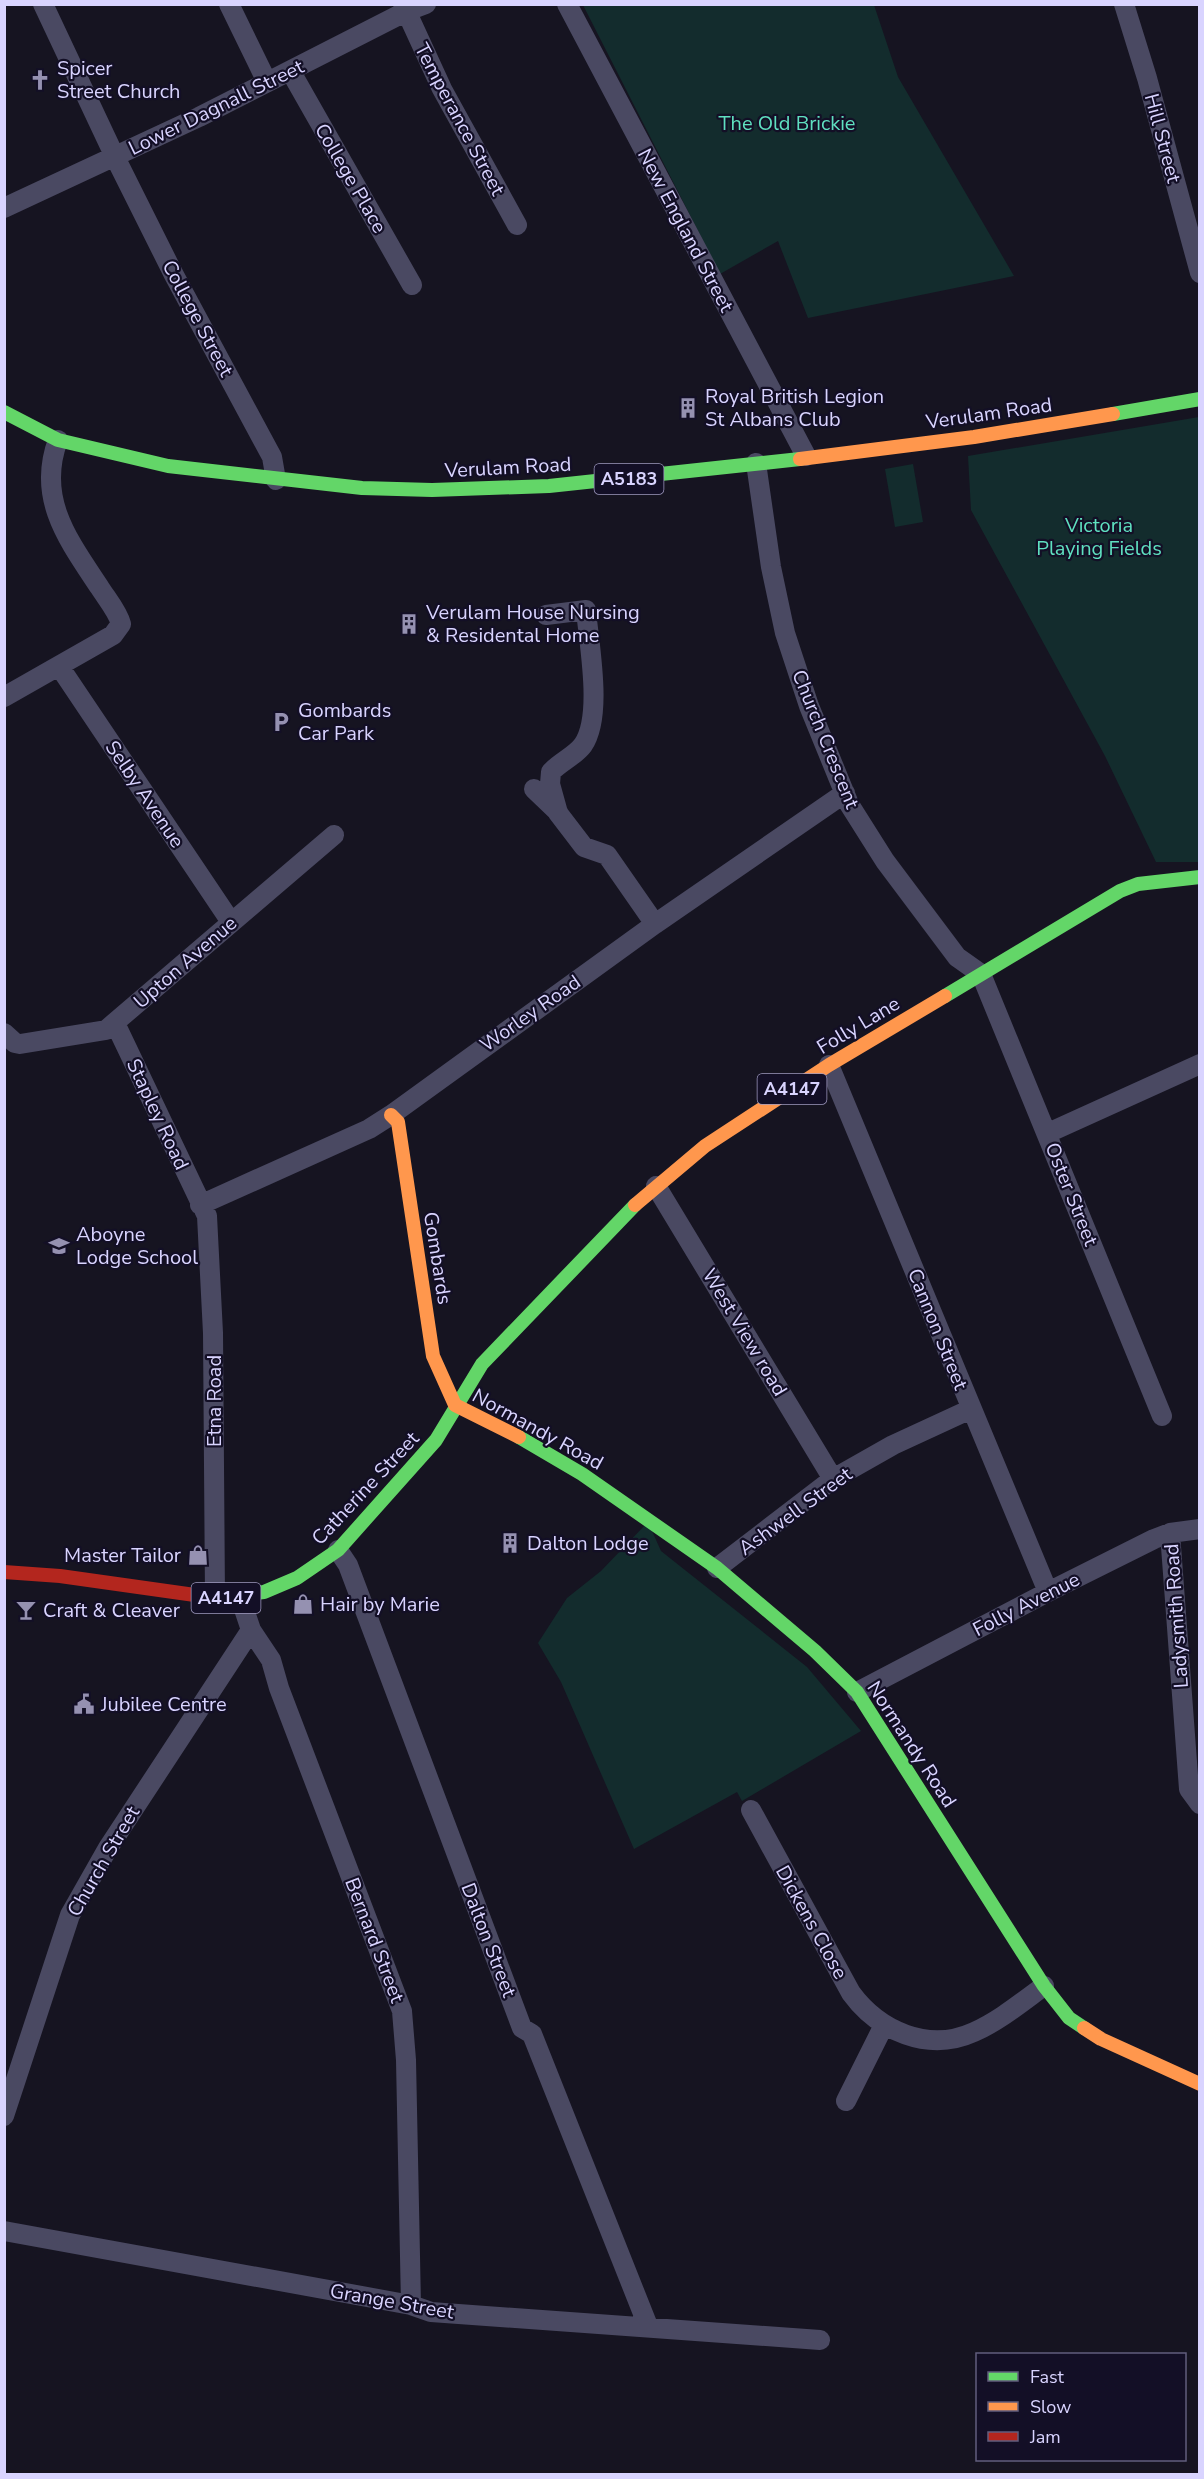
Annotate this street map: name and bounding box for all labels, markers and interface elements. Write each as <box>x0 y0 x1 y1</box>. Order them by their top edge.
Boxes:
street label: Temperance Street <box>408 38 512 201</box>
street label: Lower Dagnall Street <box>124 53 309 162</box>
place label: Spicer Street Church <box>57 55 180 105</box>
church icon: Spicer Street Church <box>28 68 52 92</box>
street label: Hill Street <box>1138 90 1188 187</box>
park label: The Old Brickie <box>719 110 856 137</box>
street label: College Place <box>308 118 393 238</box>
street label: New England Street <box>631 144 740 317</box>
street label: College Street <box>156 255 240 382</box>
place label: Royal British Legion St Albans Club <box>705 383 884 433</box>
street label: Verulam Road <box>923 391 1054 436</box>
building icon: Royal British Legion St Albans Club <box>676 396 700 420</box>
street label: Verulam Road <box>443 451 572 484</box>
road number: A5183 <box>594 464 664 494</box>
park label: Victoria Playing Fields <box>1036 512 1162 562</box>
place label: Verulam House Nursing & Residental Home <box>425 599 640 649</box>
building icon: Verulam House Nursing & Residental Home <box>397 612 421 636</box>
street label: Church Crescent <box>785 666 866 814</box>
place label: Gombards Car Park <box>298 697 391 747</box>
parking icon: Gombards Car Park <box>269 710 293 734</box>
street label: Selby Avenue <box>99 735 190 853</box>
street label: Upton Avenue <box>128 910 243 1015</box>
street label: Worley Road <box>474 969 586 1058</box>
street label: Folly Lane <box>812 990 905 1061</box>
street label: Stapley Road <box>120 1054 195 1174</box>
road number: A4147 <box>758 1074 826 1104</box>
street label: Oster Street <box>1039 1138 1105 1251</box>
street label: Gombards <box>417 1210 458 1306</box>
place label: Aboyne Lodge School <box>76 1221 198 1271</box>
school or university icon: Aboyne Lodge School <box>47 1234 71 1258</box>
street label: West View road <box>696 1263 793 1401</box>
street label: Cannon Street <box>901 1264 975 1395</box>
street label: Etna Road <box>201 1355 228 1447</box>
street label: Normandy Road <box>467 1382 608 1477</box>
street label: Catherine Street <box>306 1425 426 1551</box>
street label: Ashwell Street <box>733 1460 858 1562</box>
place label: Dalton Lodge <box>527 1530 649 1557</box>
building icon: Dalton Lodge <box>498 1531 522 1555</box>
place label: Master Tailor <box>64 1542 181 1569</box>
shop icon: Master Tailor <box>186 1543 210 1567</box>
street label: Ladysmith Road <box>1158 1543 1195 1689</box>
street label: Folly Avenue <box>968 1566 1084 1643</box>
road number: A4147 <box>192 1583 260 1613</box>
place label: Hair by Marie <box>320 1591 440 1618</box>
shop icon: Hair by Marie <box>291 1592 315 1616</box>
place label: Craft & Cleaver <box>43 1597 180 1624</box>
bar icon: Craft & Cleaver <box>14 1598 38 1622</box>
street label: Normandy Road <box>861 1676 963 1813</box>
place label: Jubilee Centre <box>100 1691 227 1718</box>
public building icon: Jubilee Centre <box>72 1692 96 1716</box>
street label: Church Street <box>61 1800 146 1921</box>
street label: Dickens Close <box>769 1861 854 1984</box>
street label: Bernard Street <box>338 1874 411 2007</box>
street label: Dalton Street <box>454 1879 523 2002</box>
street label: Grange Street <box>328 2277 457 2326</box>
legend <box>976 2353 1186 2461</box>
text: Fast <box>1030 2365 1065 2389</box>
text: Slow <box>1030 2395 1071 2419</box>
text: Jam <box>1029 2425 1061 2449</box>

